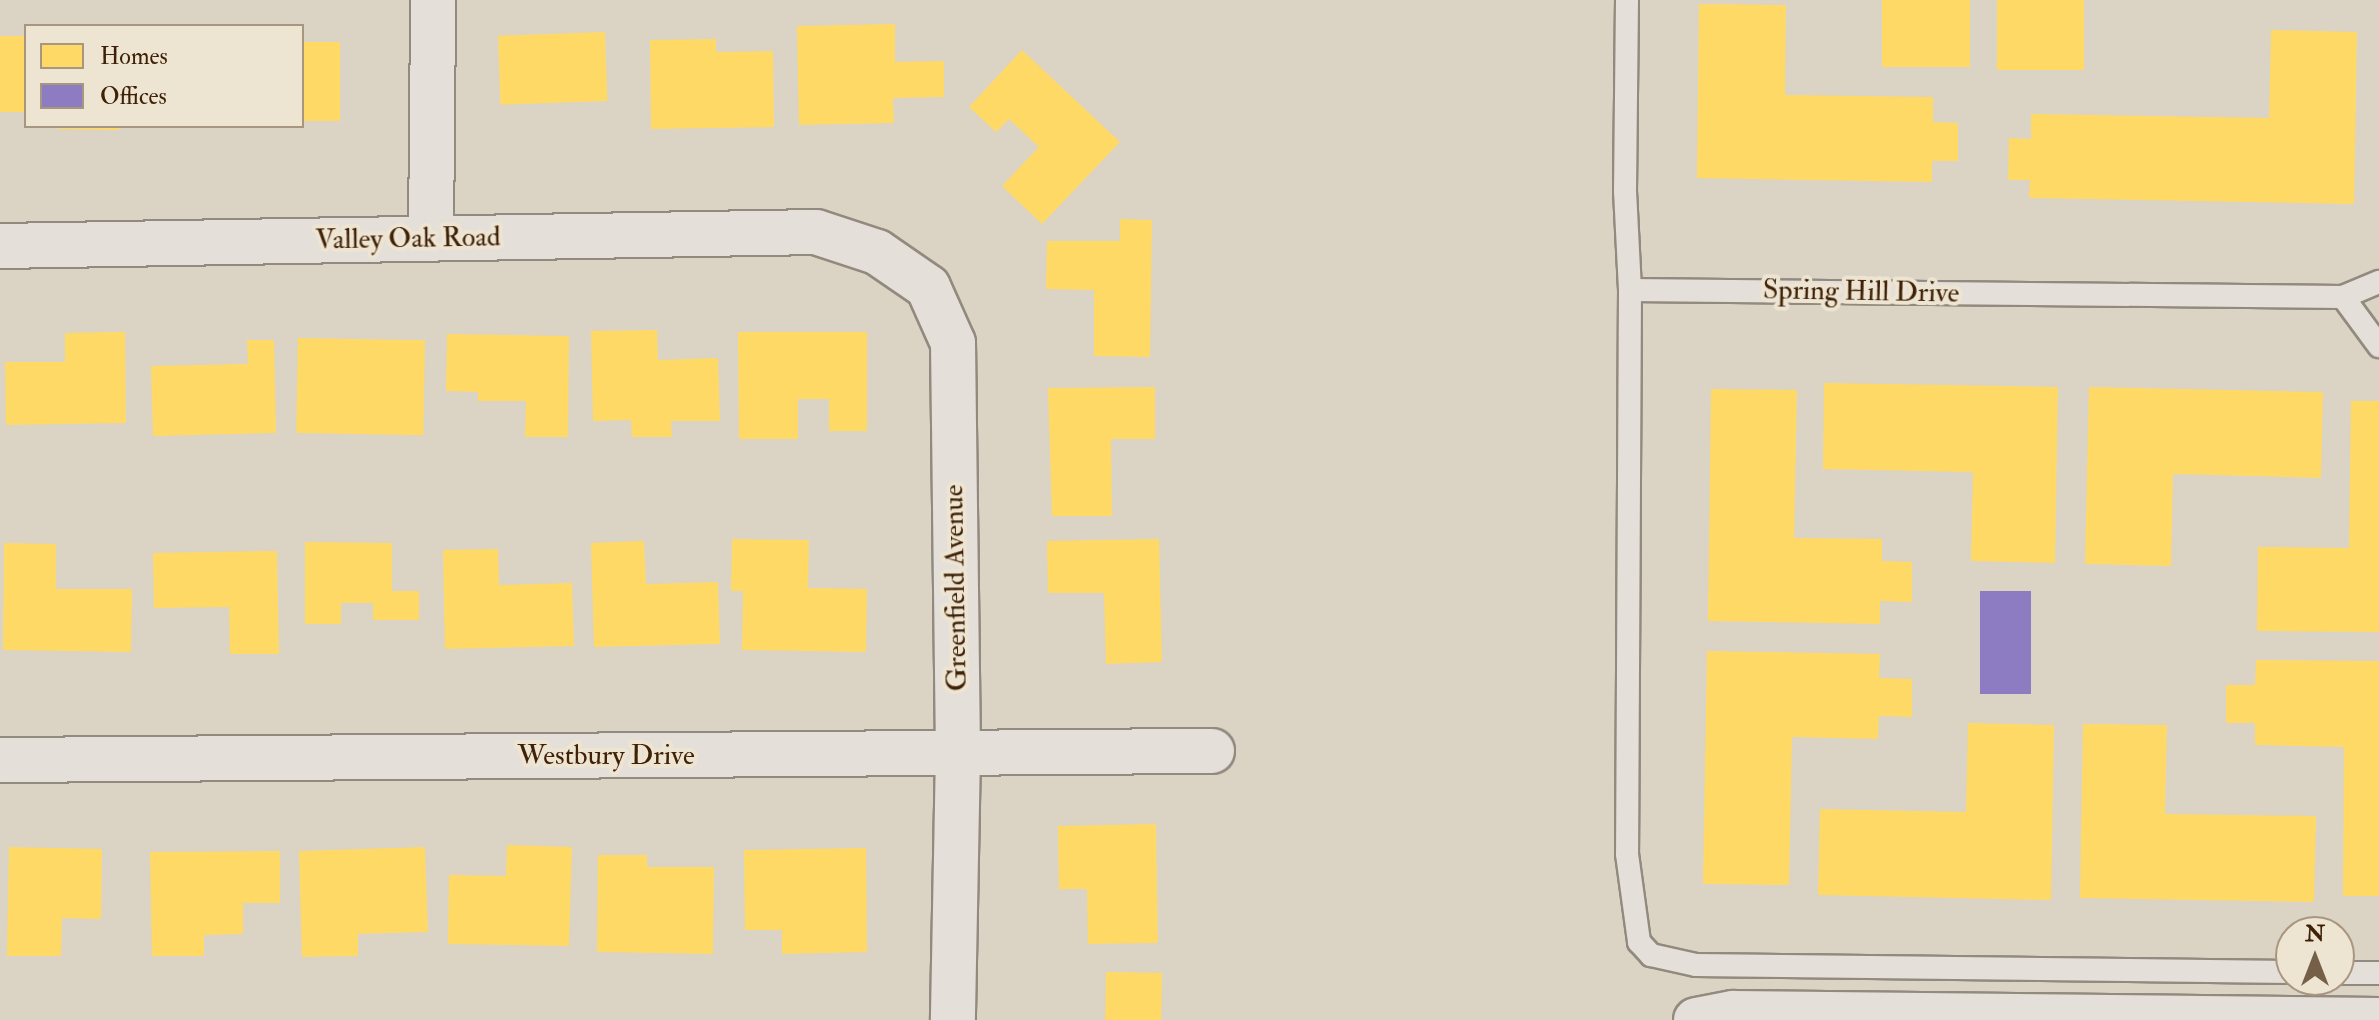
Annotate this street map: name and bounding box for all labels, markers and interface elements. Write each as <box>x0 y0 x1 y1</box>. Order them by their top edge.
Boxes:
legend <box>24 24 304 128</box>
text: Homes <box>100 41 168 72</box>
text: Offices <box>100 81 167 112</box>
street label: Valley Oak Road <box>315 221 501 257</box>
street label: Spring Hill Drive <box>1763 273 1959 311</box>
street label: Greenfield Avenue <box>937 484 975 692</box>
street label: Westbury Drive <box>517 739 695 773</box>
north arrow <box>2275 916 2355 996</box>
text: N <box>2305 920 2325 948</box>

